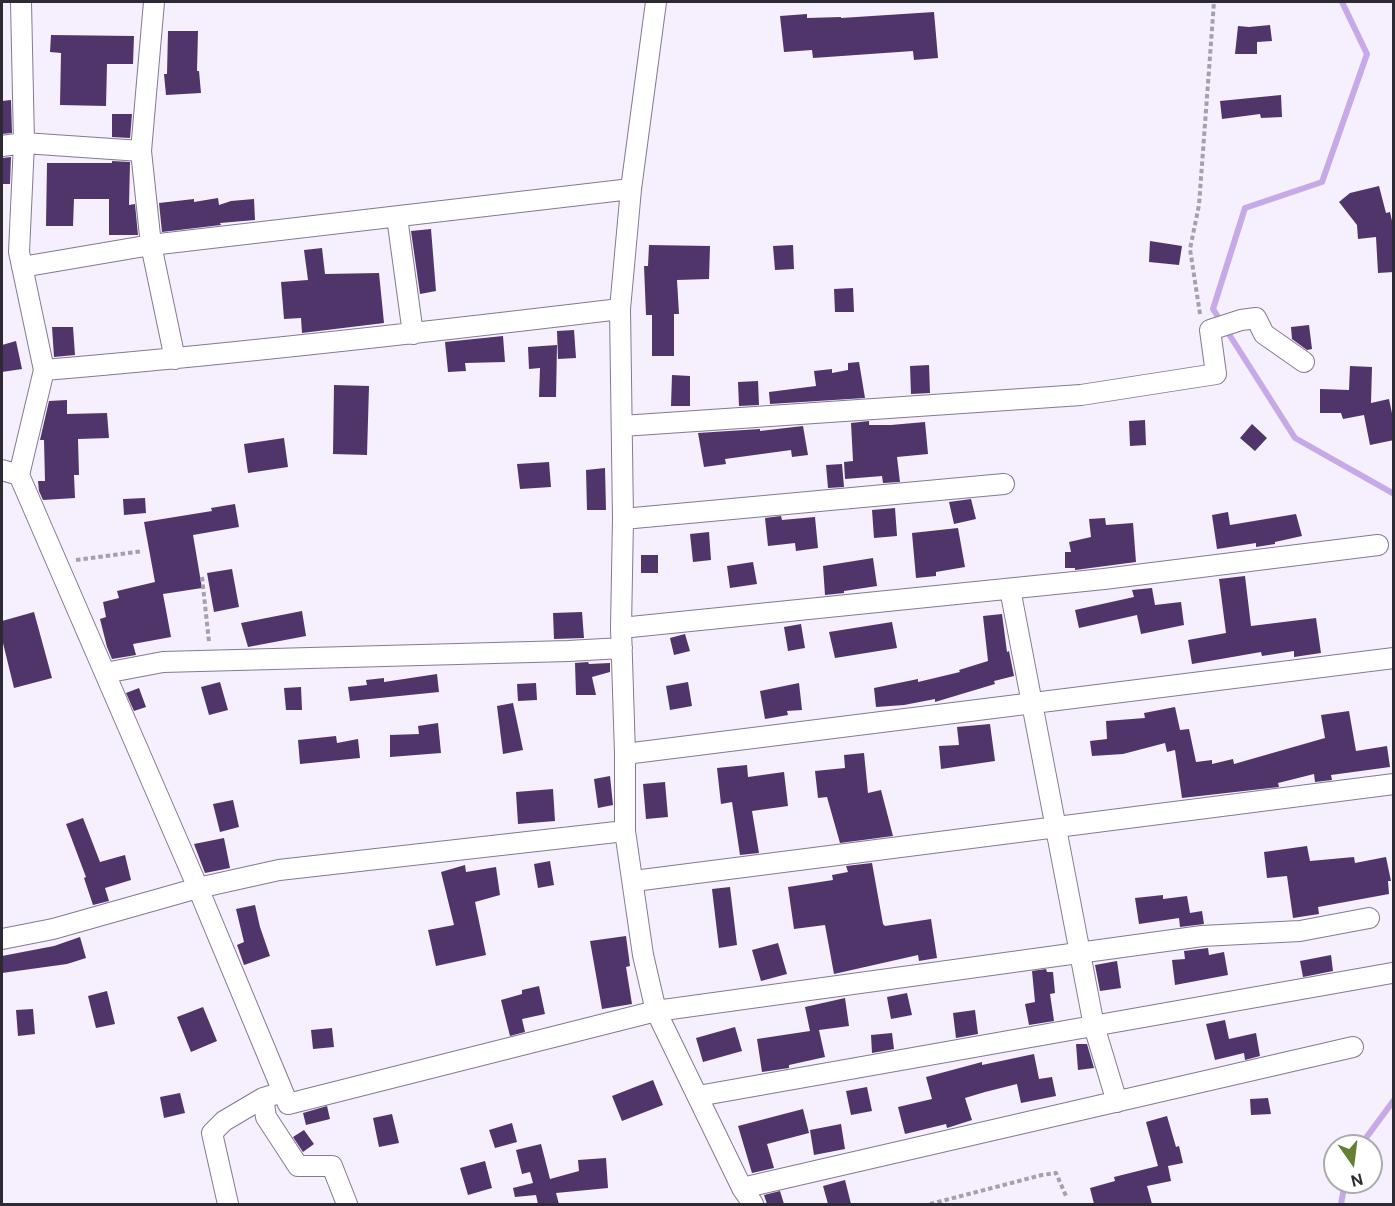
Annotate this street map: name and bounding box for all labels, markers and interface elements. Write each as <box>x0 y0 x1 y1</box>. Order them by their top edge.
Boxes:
north arrow <box>1323 1134 1383 1194</box>
text: N <box>1349 1168 1365 1192</box>

